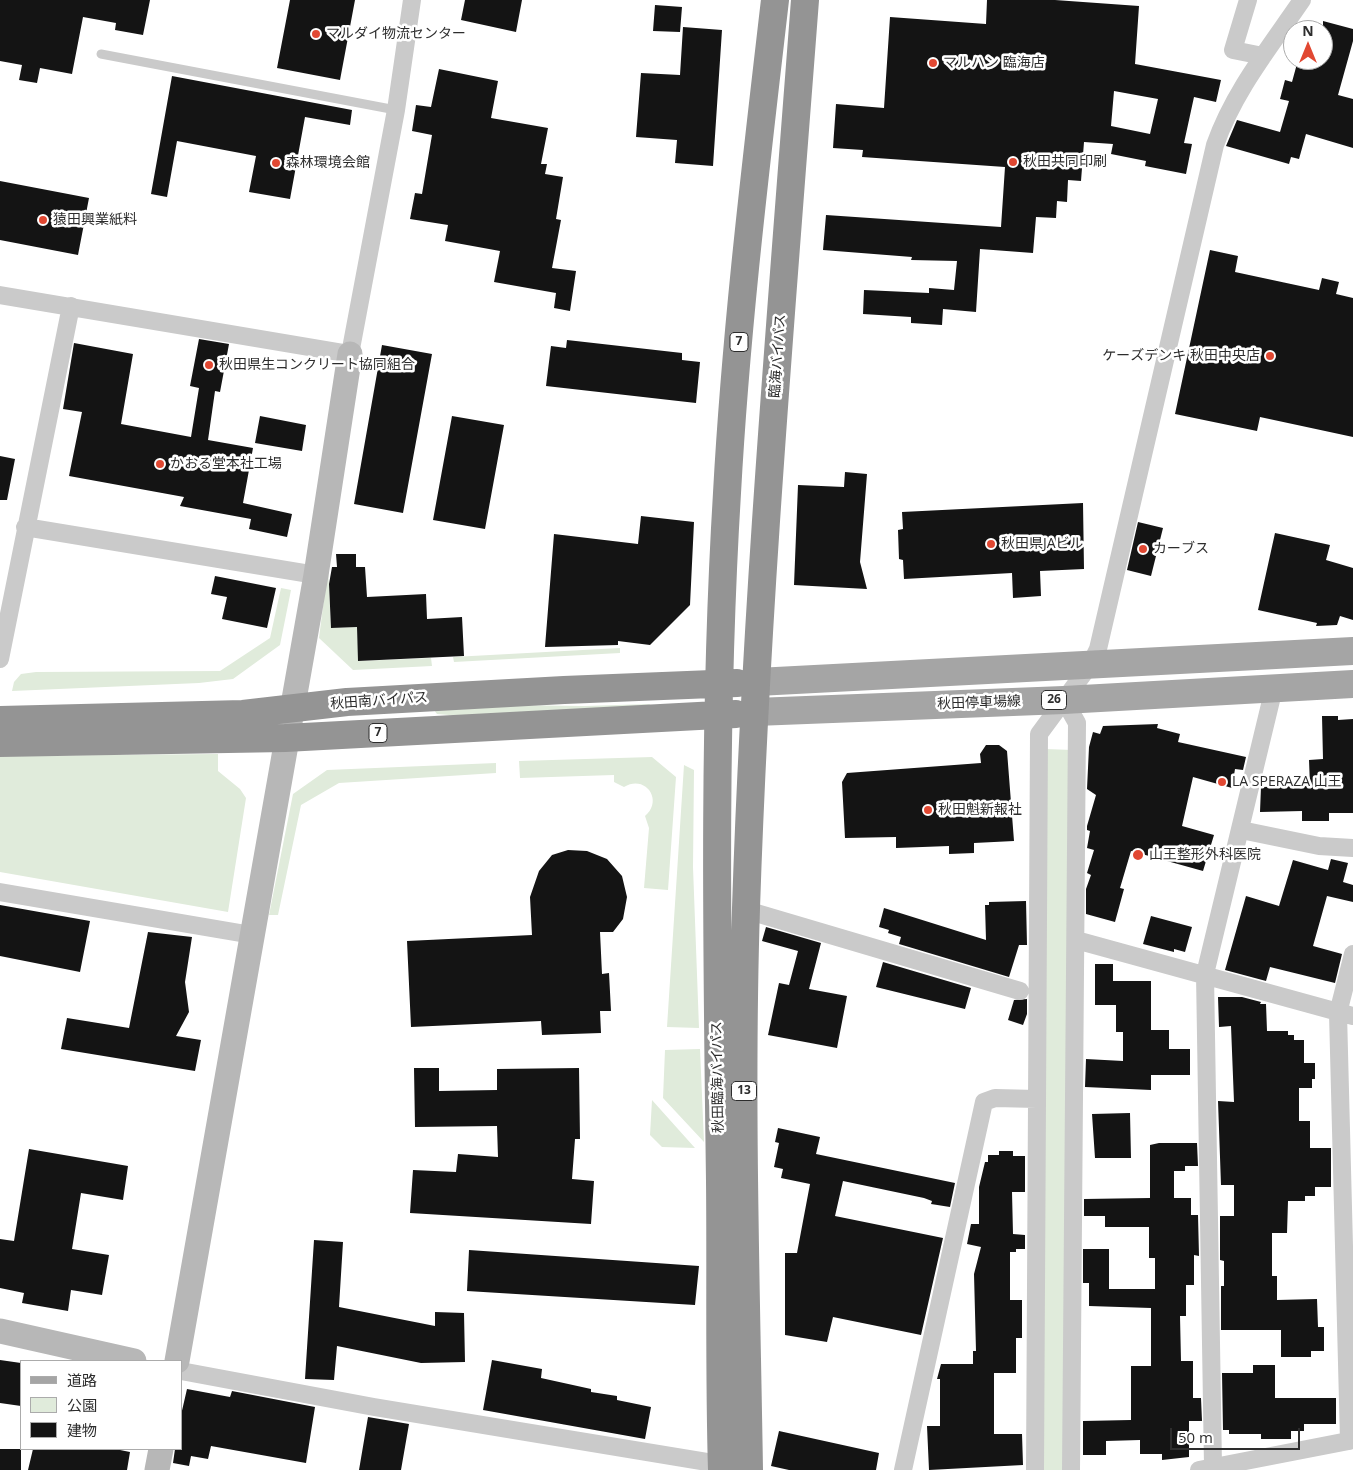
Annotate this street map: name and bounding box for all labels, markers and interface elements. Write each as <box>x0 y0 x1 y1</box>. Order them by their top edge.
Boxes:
north arrow <box>1283 20 1333 70</box>
text: N <box>1302 21 1314 40</box>
place label: マルダイ物流センター <box>326 26 466 42</box>
marker: マルダイ物流センター <box>310 28 322 40</box>
place label: マルハン 臨海店 <box>943 55 1045 71</box>
marker: マルハン 臨海店 <box>927 57 939 69</box>
place label: 秋田共同印刷 <box>1023 154 1107 170</box>
place label: 森林環境会館 <box>286 155 370 171</box>
marker: 秋田共同印刷 <box>1007 156 1019 168</box>
marker: 森林環境会館 <box>270 157 282 169</box>
place label: 猿田興業紙料 <box>53 212 137 228</box>
marker: 猿田興業紙料 <box>37 214 49 226</box>
street label: 臨海バイパス <box>767 314 789 398</box>
road number: 7 <box>730 332 748 352</box>
place label: ケーズデンキ 秋田中央店 <box>1102 348 1260 364</box>
marker: ケーズデンキ 秋田中央店 <box>1264 350 1276 362</box>
place label: 秋田県生コンクリート協同組合 <box>219 357 415 373</box>
marker: 秋田県生コンクリート協同組合 <box>203 359 215 371</box>
place label: かおる堂本社工場 <box>170 456 282 472</box>
marker: かおる堂本社工場 <box>154 458 166 470</box>
place label: 秋田県JAビル <box>1001 536 1084 552</box>
marker: 秋田県JAビル <box>985 538 997 550</box>
place label: カーブス <box>1153 541 1209 557</box>
marker: カーブス <box>1137 543 1149 555</box>
street label: 秋田南バイパス <box>330 689 428 713</box>
road number: 26 <box>1042 690 1066 710</box>
street label: 秋田停車場線 <box>937 693 1021 713</box>
road number: 7 <box>369 724 387 742</box>
place label: LA SPERAZA 山王 <box>1232 774 1342 790</box>
marker: LA SPERAZA 山王 <box>1216 776 1228 788</box>
place label: 秋田魁新報社 <box>938 802 1022 818</box>
marker: 秋田魁新報社 <box>922 804 934 816</box>
place label: 山王整形外科医院 <box>1149 847 1261 863</box>
marker: 山王整形外科医院 <box>1131 848 1145 862</box>
street label: 秋田臨海バイパス <box>709 1021 727 1133</box>
road number: 13 <box>732 1082 756 1100</box>
legend <box>20 1360 182 1450</box>
text: 道路 <box>67 1370 97 1390</box>
text: 公園 <box>67 1395 97 1415</box>
scale bar <box>1173 1418 1303 1450</box>
text: 建物 <box>67 1420 97 1440</box>
text: 50 m <box>1178 1427 1213 1447</box>

